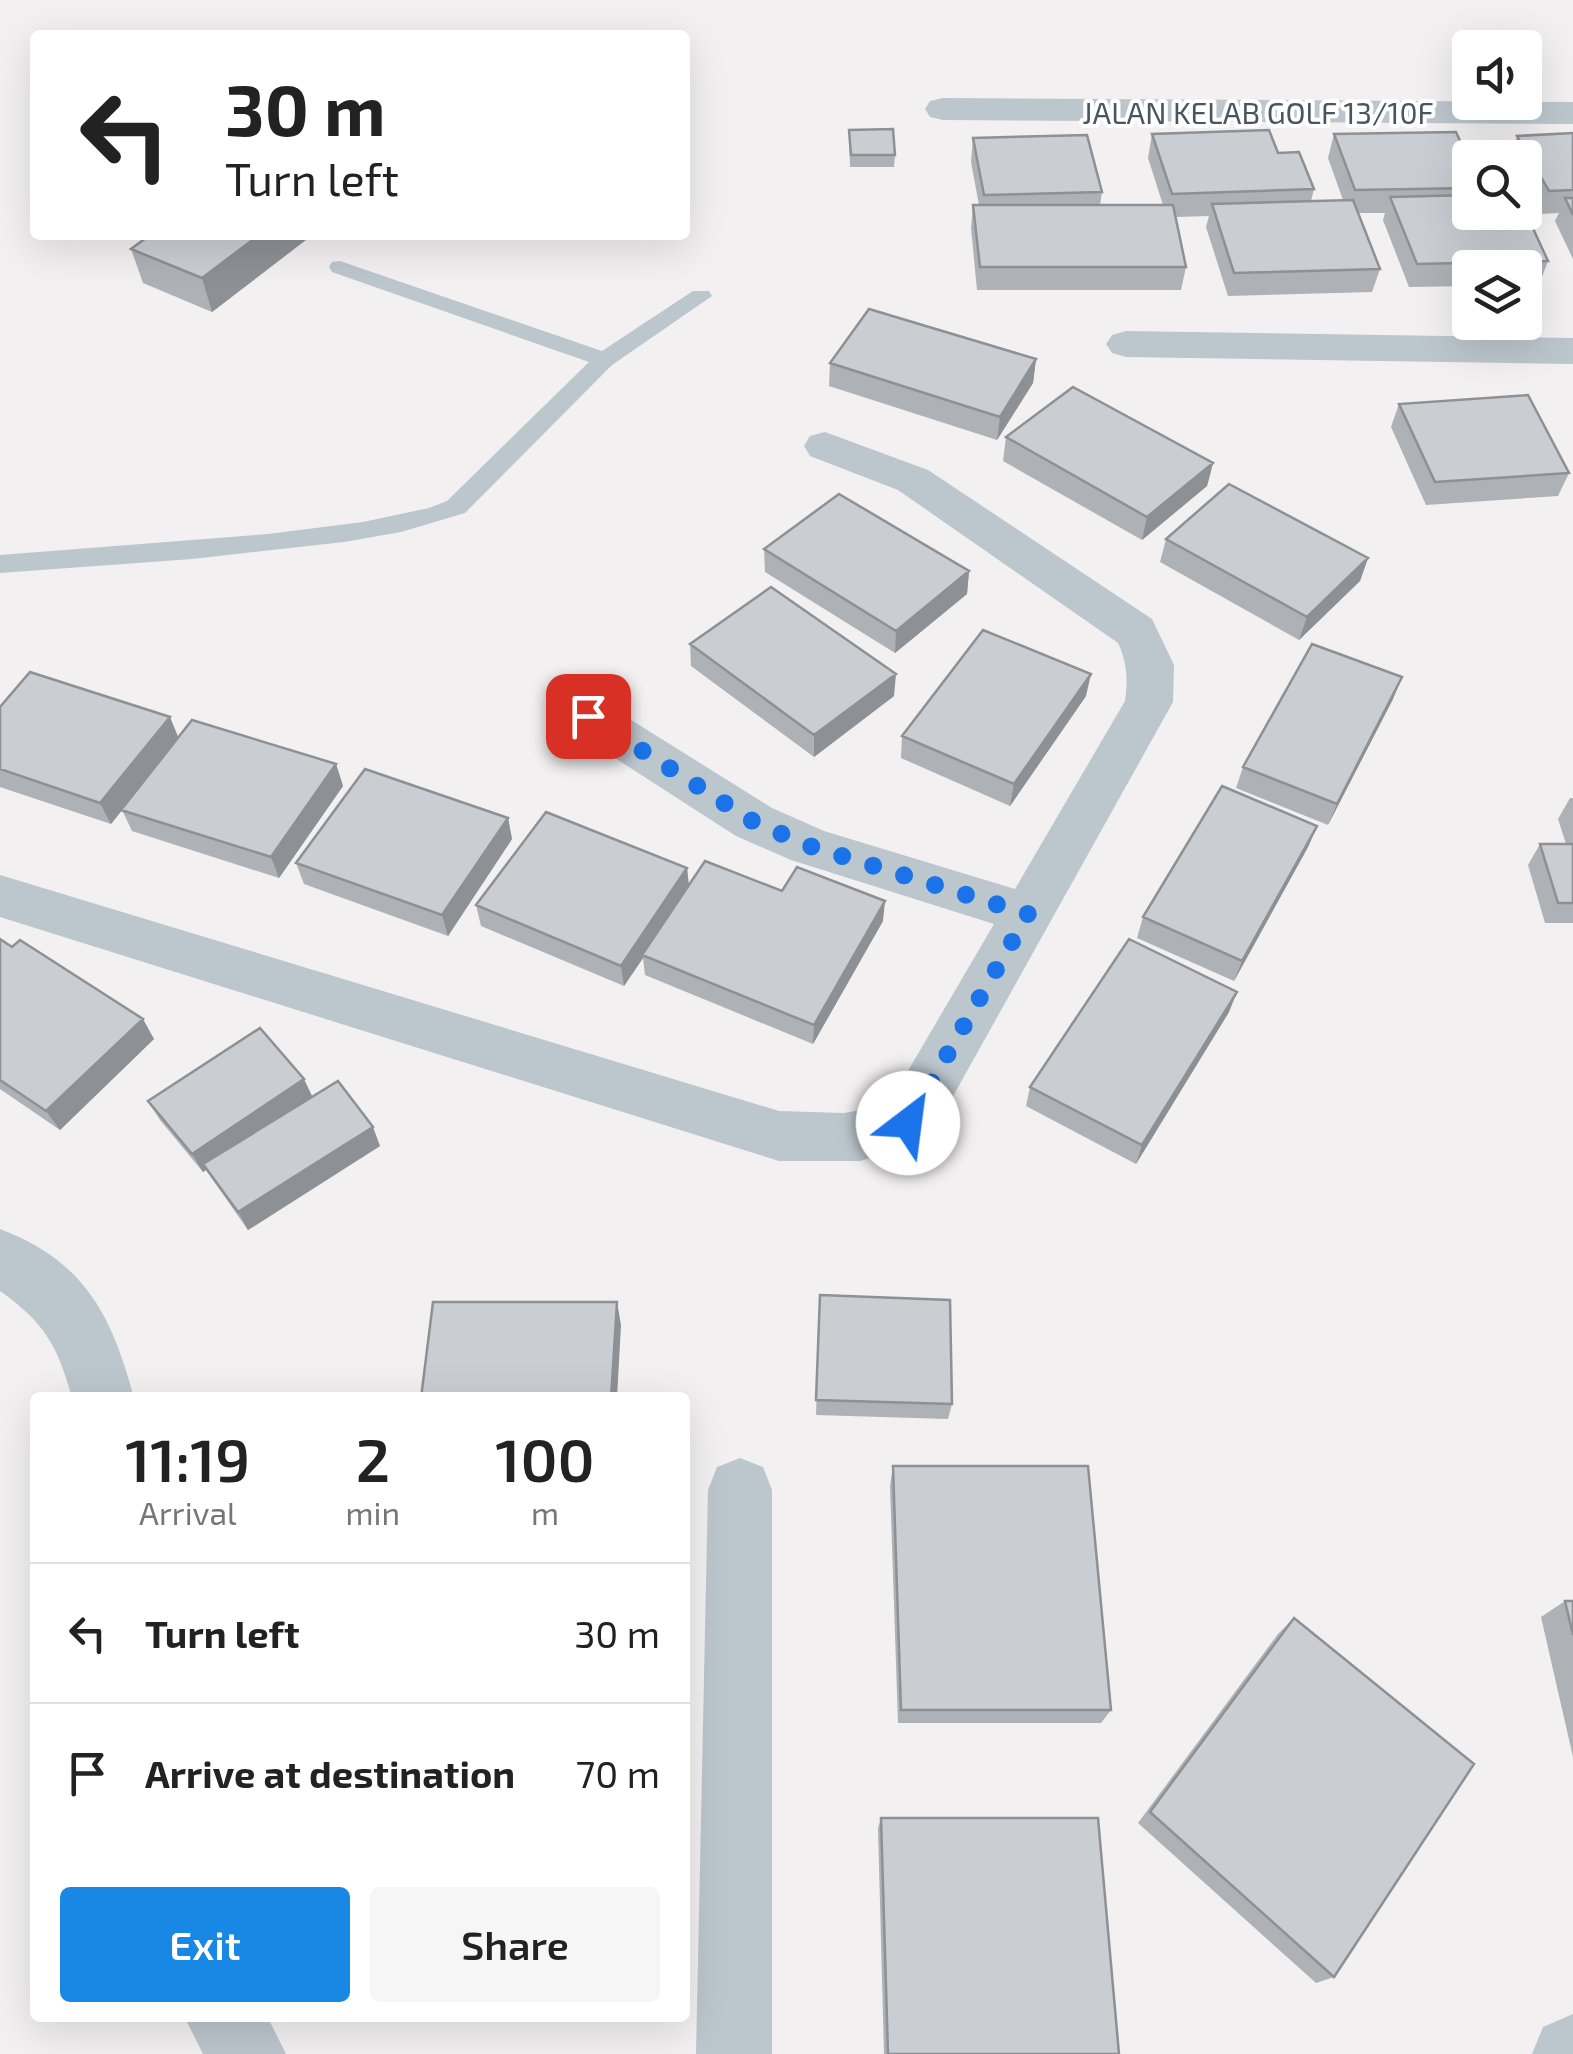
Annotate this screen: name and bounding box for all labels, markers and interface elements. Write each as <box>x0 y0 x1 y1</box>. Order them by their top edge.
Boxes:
map controls <box>1452 30 1542 340</box>
button: sound <box>1452 30 1542 120</box>
text: 30 m <box>225 66 386 150</box>
icon: left <box>60 70 190 200</box>
street label: JALAN KELAB GOLF 13/10F <box>1082 94 1434 130</box>
button: search <box>1452 140 1542 230</box>
text: Turn left <box>225 151 399 205</box>
button: layers <box>1452 250 1542 340</box>
pin <box>546 674 631 759</box>
icon: arrive <box>561 689 616 744</box>
position arrow <box>856 1071 960 1175</box>
text: 11:19 <box>125 1422 250 1494</box>
text: 2 <box>356 1422 390 1494</box>
text: 100 <box>495 1422 595 1494</box>
text: Arrival <box>139 1493 236 1531</box>
text: min <box>346 1493 400 1531</box>
text: m <box>531 1493 559 1531</box>
icon: left <box>60 1606 115 1661</box>
text: Turn left <box>145 1610 300 1656</box>
text: 30 m <box>574 1610 660 1656</box>
icon: arrive <box>60 1746 115 1801</box>
text: Arrive at destination <box>145 1750 515 1796</box>
text: 70 m <box>576 1750 660 1796</box>
button: Exit <box>60 1887 350 2002</box>
button: Share <box>370 1887 660 2002</box>

